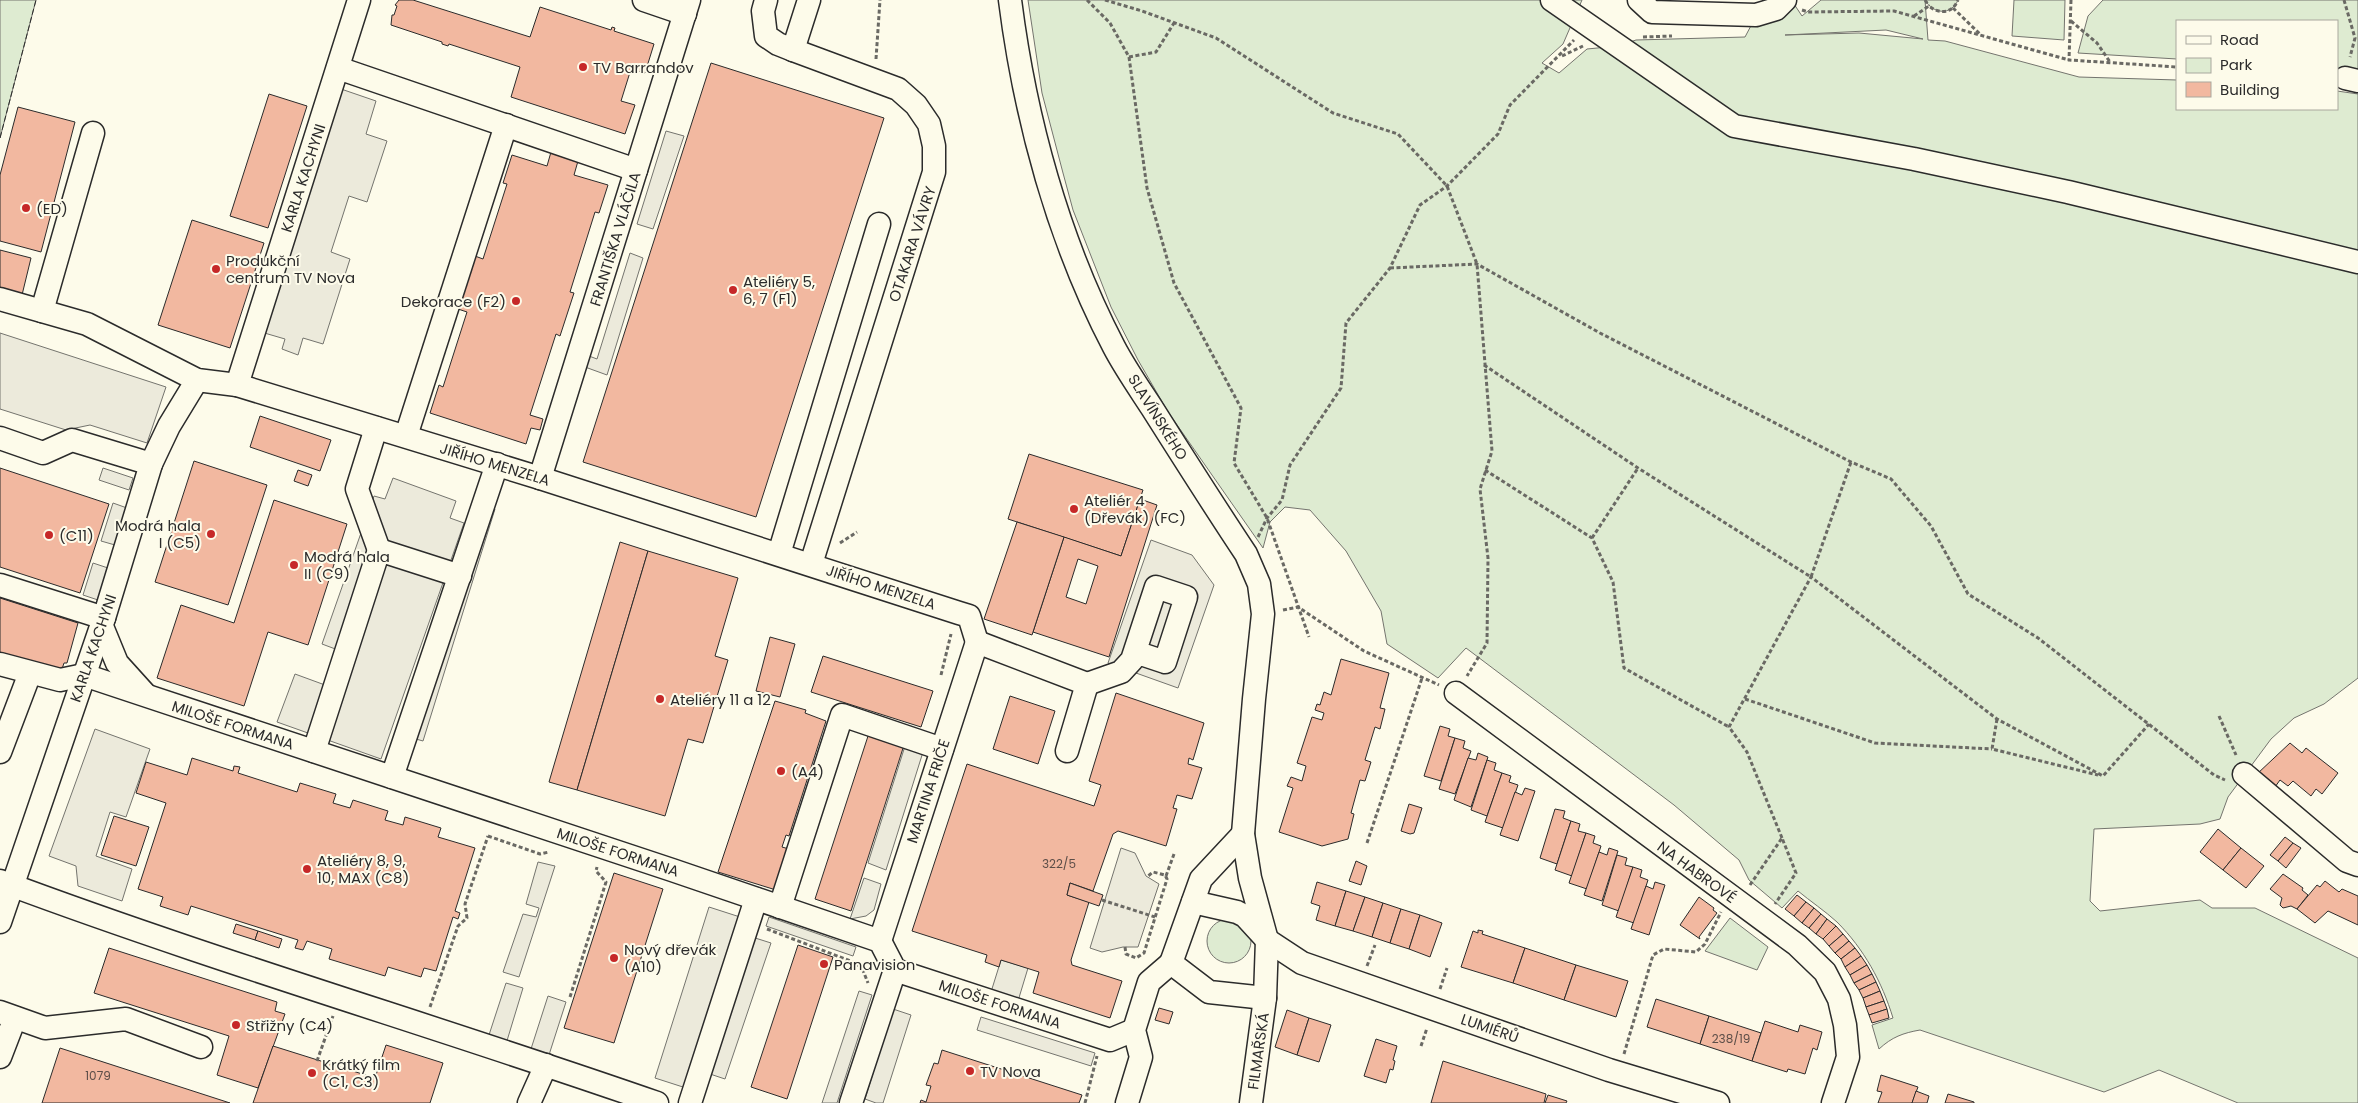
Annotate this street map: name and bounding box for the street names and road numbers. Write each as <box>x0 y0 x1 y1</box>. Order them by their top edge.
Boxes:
street label: KARLA KACHYNI <box>276 121 330 235</box>
street label: FRANTIŠKA VLÁČILA <box>585 169 645 309</box>
street label: OTAKARA VÁVRY <box>883 183 941 305</box>
street label: SLAVÍNSKÉHO <box>1123 370 1193 464</box>
street label: JIŘÍHO MENZELA <box>437 437 553 491</box>
street label: JIŘÍHO MENZELA <box>823 559 939 615</box>
street label: KARLA KACHYNI <box>65 591 121 705</box>
street label: MILOŠE FORMANA <box>169 695 297 755</box>
street label: MARTINA FRIČE <box>901 736 955 846</box>
street label: MILOŠE FORMANA <box>554 822 682 882</box>
street label: NA HABROVÉ <box>1653 836 1741 908</box>
street label: MILOŠE FORMANA <box>936 974 1064 1034</box>
street label: LUMIÉRŮ <box>1458 1008 1522 1048</box>
street label: FILMAŘSKÁ <box>1242 1011 1274 1091</box>

